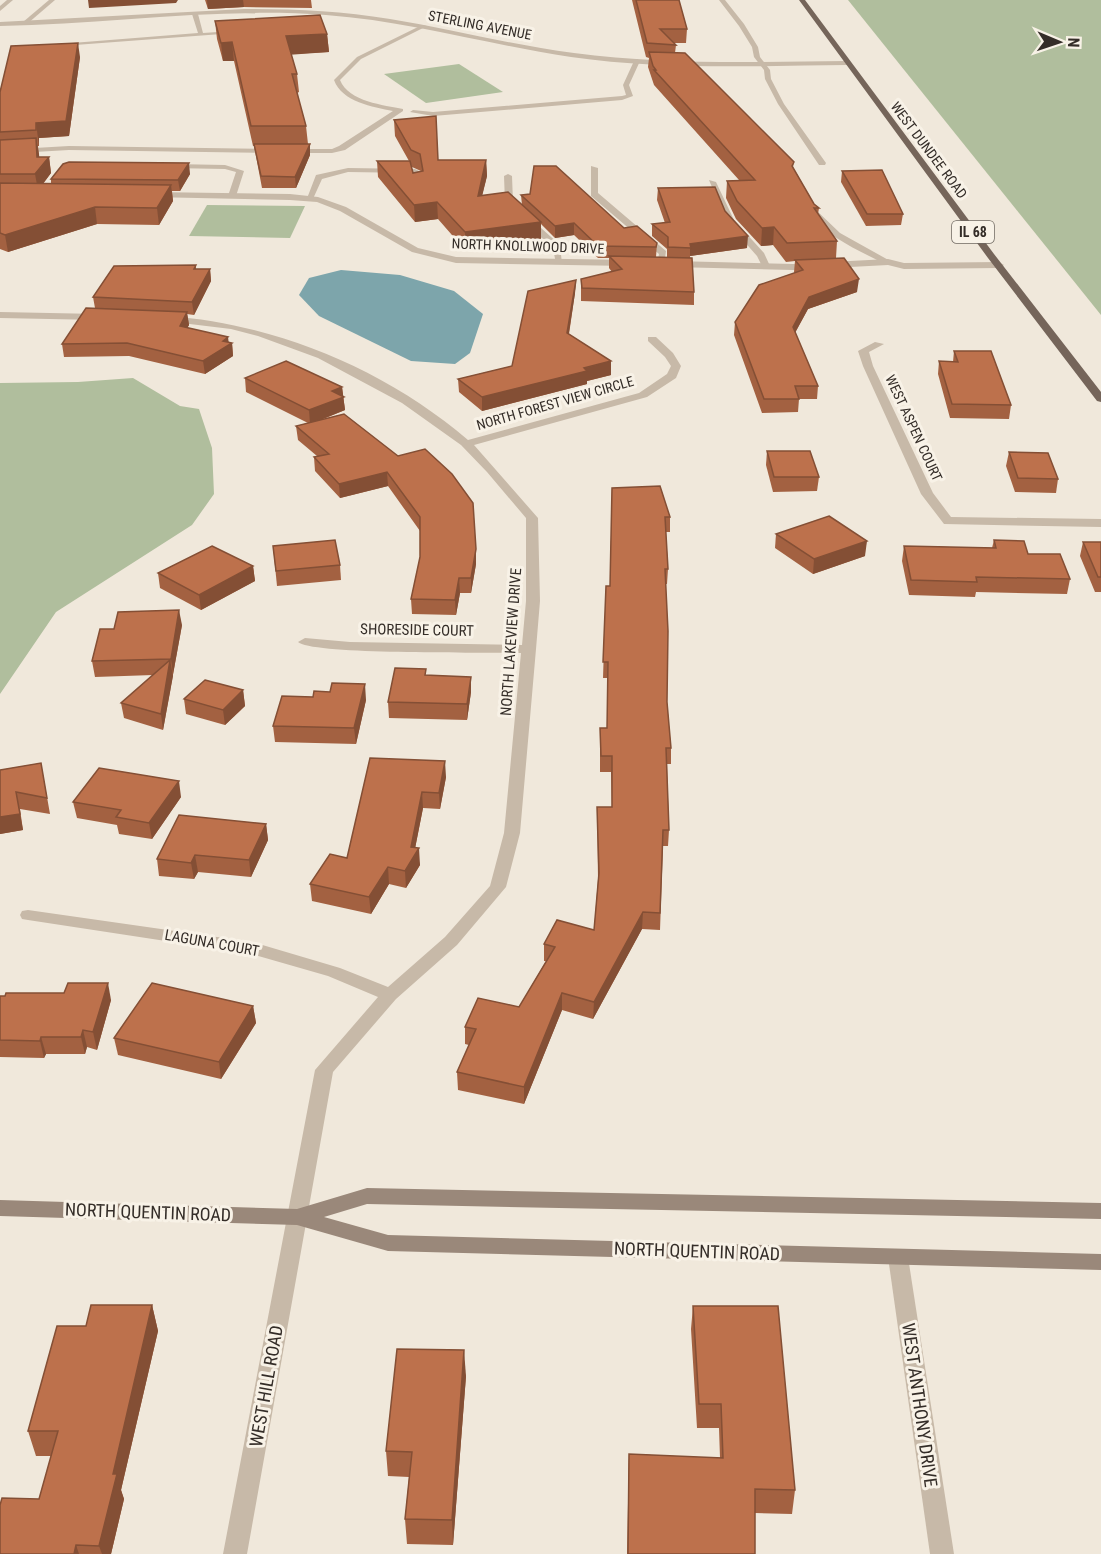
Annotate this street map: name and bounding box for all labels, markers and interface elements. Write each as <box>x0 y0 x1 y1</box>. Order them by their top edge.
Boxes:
street label: STERLING AVENUE <box>427 7 533 43</box>
north arrow <box>1029 12 1089 72</box>
text: N <box>1064 37 1083 48</box>
street label: WEST DUNDEE ROAD <box>888 99 970 201</box>
road number: IL 68 <box>952 221 994 243</box>
street label: NORTH KNOLLWOOD DRIVE <box>451 235 605 257</box>
street label: WEST ASPEN COURT <box>882 372 946 484</box>
street label: NORTH FOREST VIEW CIRCLE <box>475 373 635 433</box>
street label: NORTH LAKEVIEW DRIVE <box>497 567 525 717</box>
street label: SHORESIDE COURT <box>360 620 474 640</box>
street label: LAGUNA COURT <box>163 926 261 960</box>
street label: NORTH QUENTIN ROAD <box>65 1199 231 1225</box>
street label: NORTH QUENTIN ROAD <box>614 1238 780 1264</box>
street label: WEST ANTHONY DRIVE <box>898 1322 942 1489</box>
street label: WEST HILL ROAD <box>245 1324 287 1448</box>

